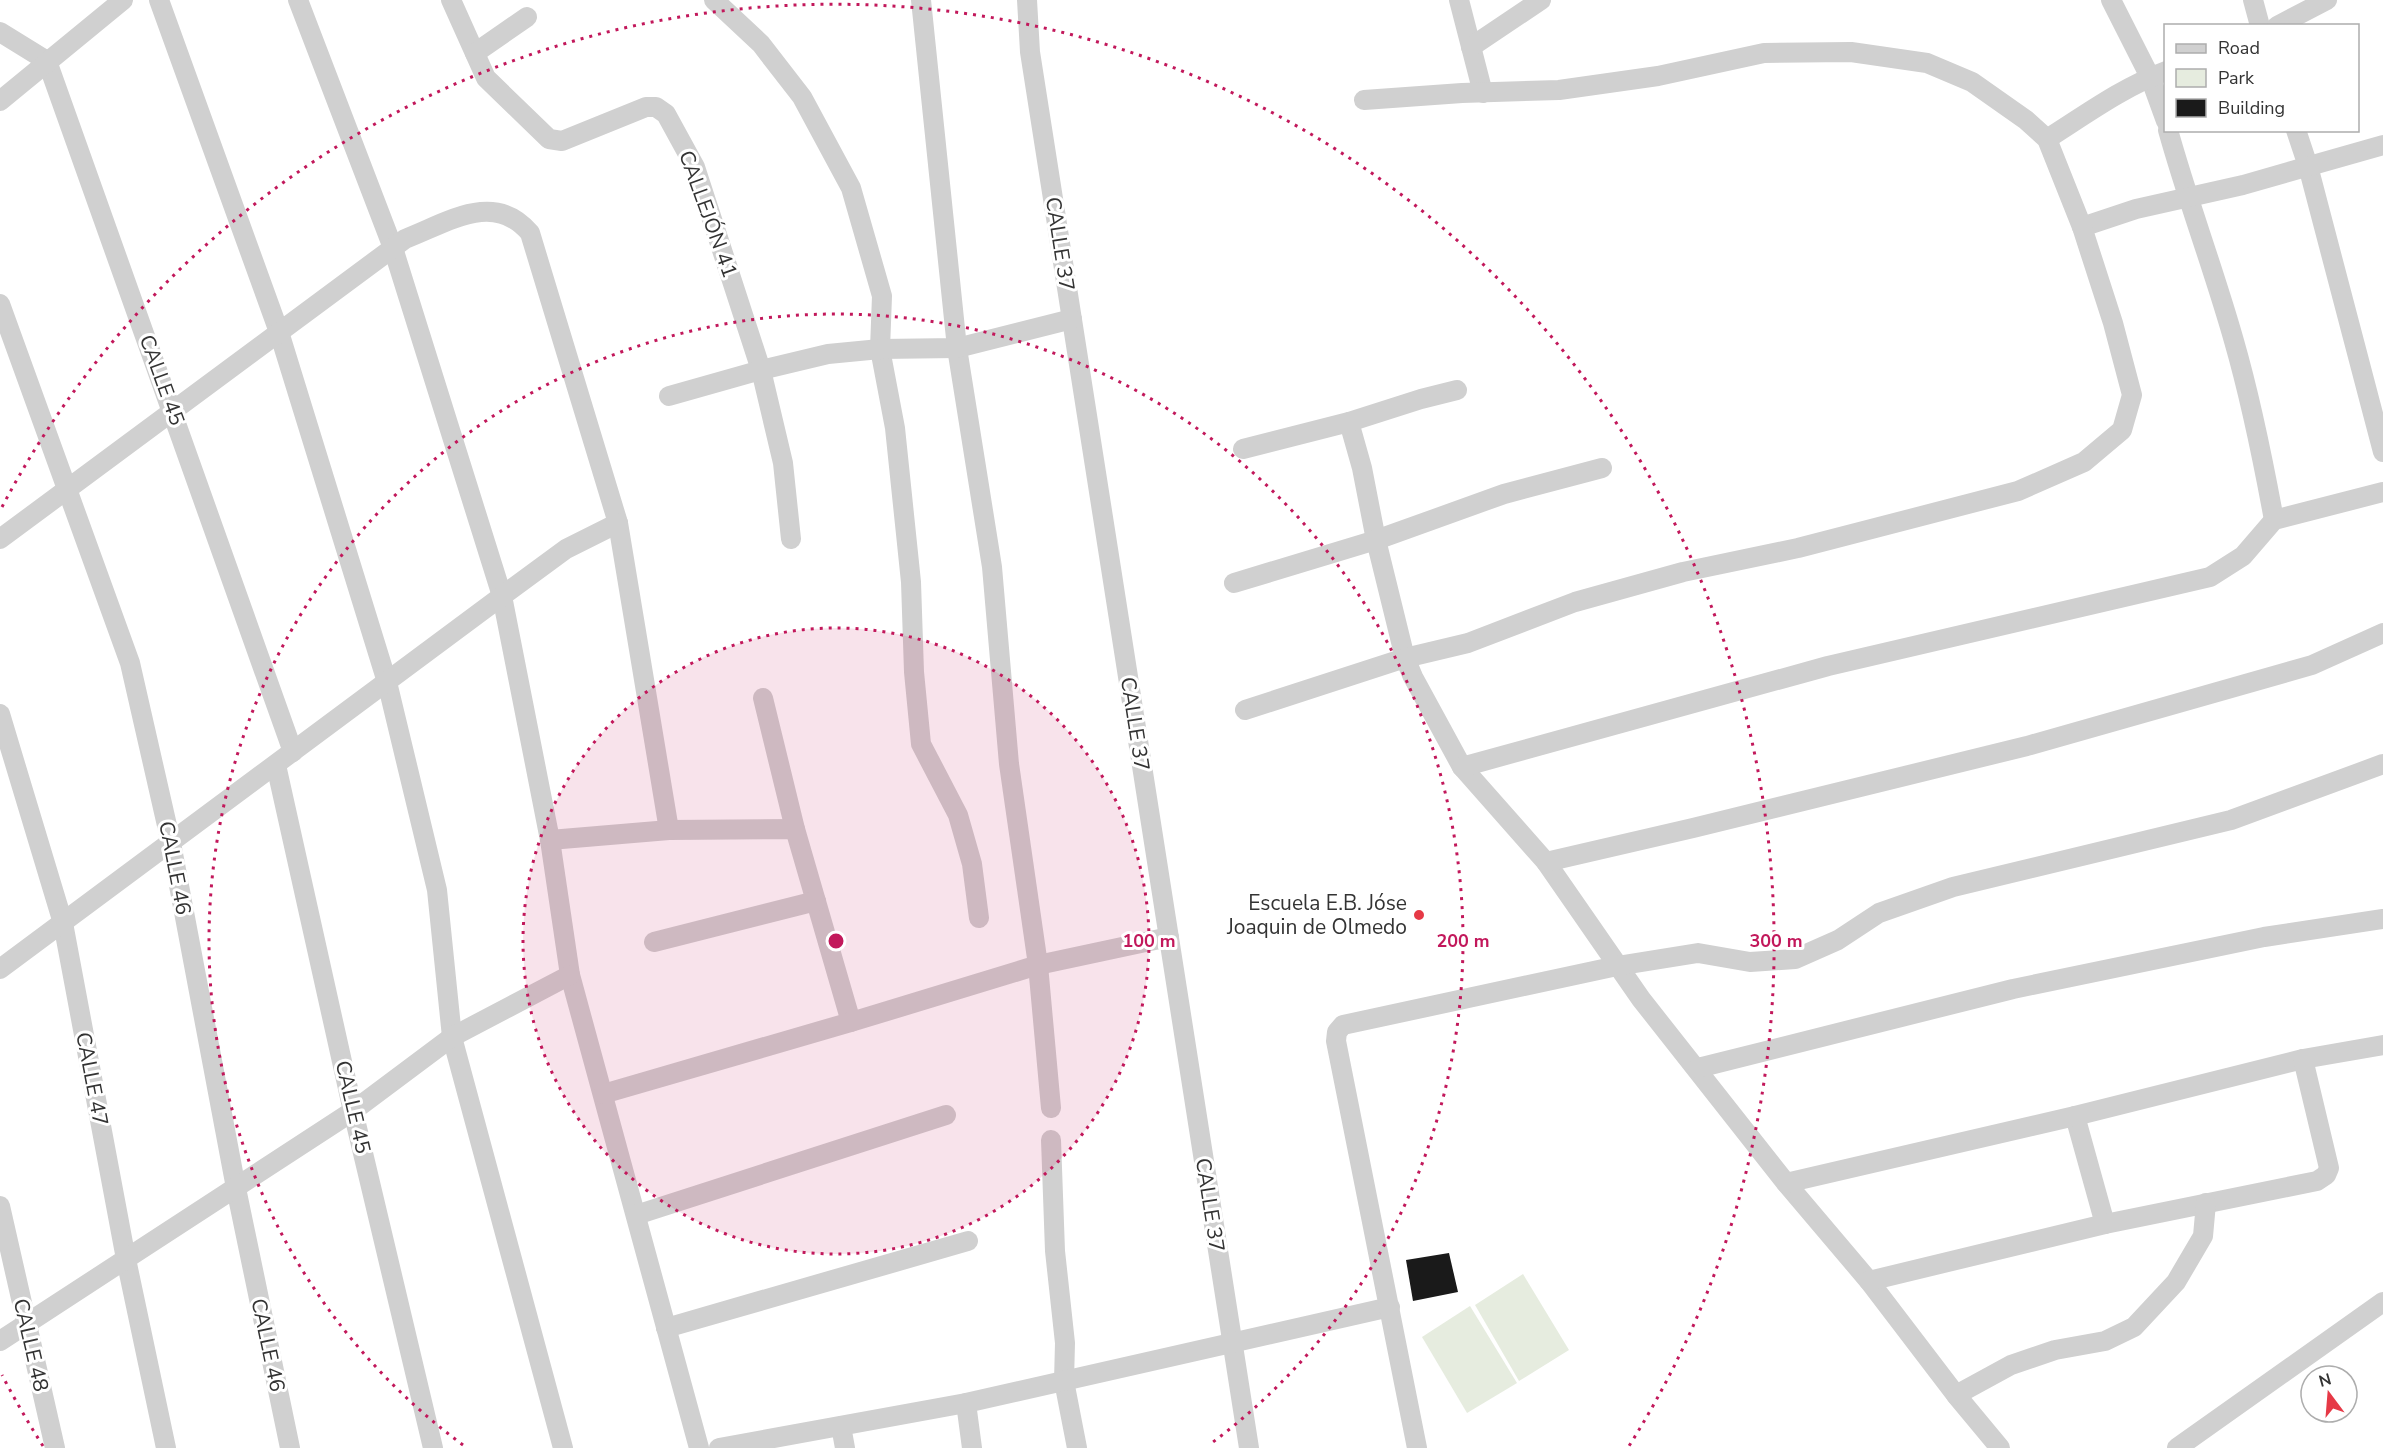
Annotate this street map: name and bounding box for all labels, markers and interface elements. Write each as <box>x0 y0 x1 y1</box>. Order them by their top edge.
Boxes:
legend <box>2164 24 2359 132</box>
text: Road <box>2218 36 2260 60</box>
text: Park <box>2218 66 2255 90</box>
text: Building <box>2218 96 2285 120</box>
street label: CALLEJÓN 41 <box>672 147 744 281</box>
street label: CALLE 37 <box>1039 195 1081 293</box>
street label: CALLE 45 <box>133 331 191 429</box>
street label: CALLE 37 <box>1114 675 1156 773</box>
street label: CALLE 46 <box>152 819 198 917</box>
place label: Escuela E.B. Jóse Joaquin de Olmedo <box>1226 889 1407 941</box>
marker: Escuela E.B. Jóse Joaquin de Olmedo <box>1412 908 1426 922</box>
text: 100 m <box>1122 929 1176 953</box>
text: 200 m <box>1436 929 1490 953</box>
text: 300 m <box>1749 929 1803 953</box>
centre of rings <box>826 931 846 951</box>
street label: CALLE 47 <box>69 1030 115 1128</box>
street label: CALLE 45 <box>329 1058 377 1156</box>
street label: CALLE 37 <box>1189 1156 1231 1254</box>
street label: CALLE 48 <box>7 1296 55 1394</box>
street label: CALLE 46 <box>244 1296 292 1394</box>
north arrow <box>2299 1364 2359 1424</box>
text: N <box>2316 1368 2334 1393</box>

